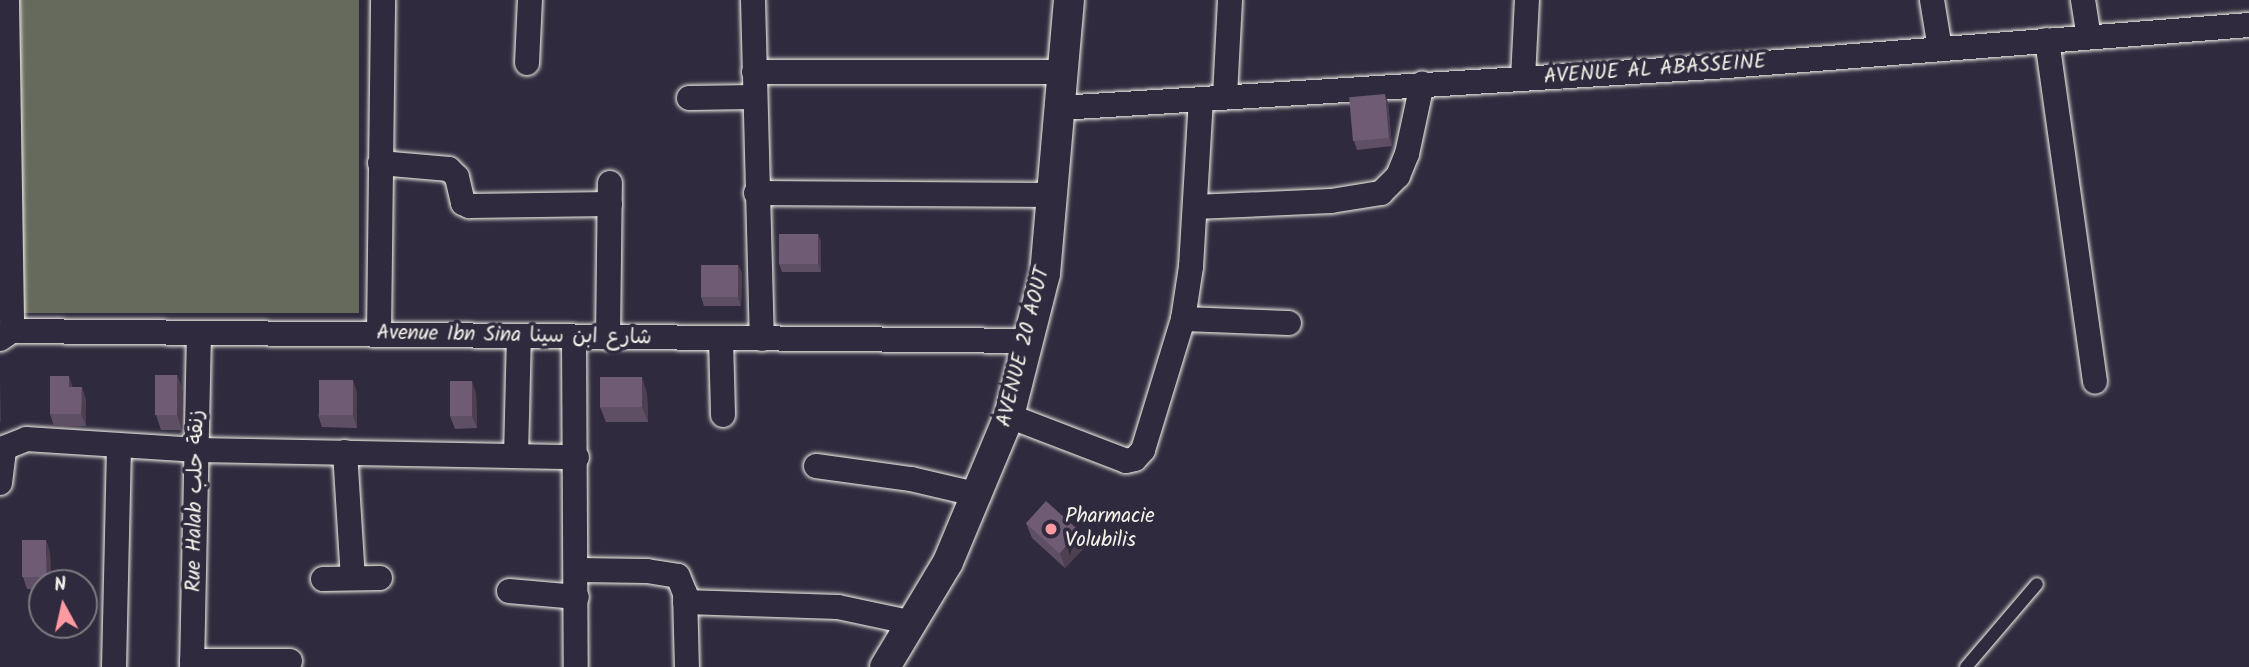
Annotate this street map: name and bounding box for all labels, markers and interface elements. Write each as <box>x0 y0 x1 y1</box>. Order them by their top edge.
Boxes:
street label: AVENUE AL ABASSEINE <box>1543 50 1767 90</box>
street label: AVENUE 20 AOUT <box>992 264 1056 430</box>
street label: Avenue Ibn Sina شارع ابن سينا <box>376 321 652 351</box>
street label: Rue Halab زنقة حلب <box>182 410 210 592</box>
place label: Pharmacie Volubilis <box>1065 504 1155 554</box>
marker: Pharmacie Volubilis <box>1043 521 1059 537</box>
north arrow <box>28 569 98 639</box>
text: N <box>52 569 68 601</box>

